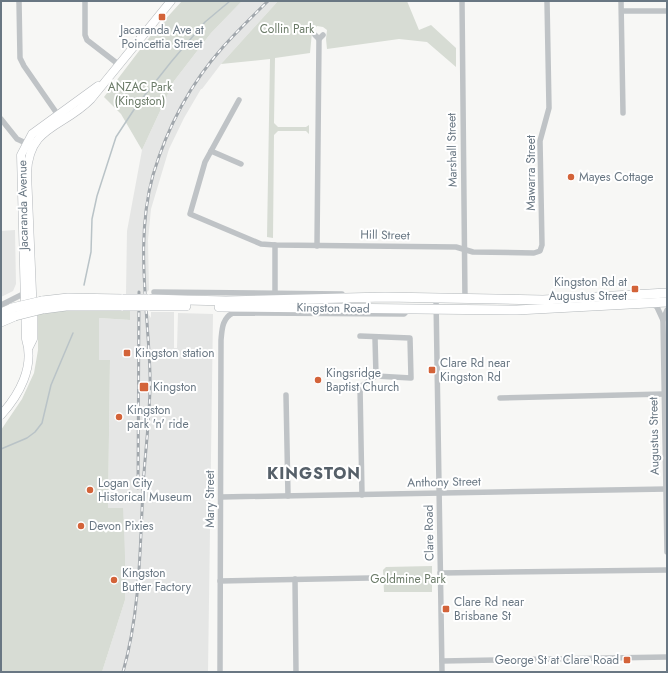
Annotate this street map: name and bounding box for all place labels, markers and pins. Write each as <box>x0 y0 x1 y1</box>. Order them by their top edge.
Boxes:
marker: Jacaranda Ave at Poincettia Street <box>157 12 167 22</box>
place label: Jacaranda Ave at Poincettia Street <box>118 21 204 53</box>
place label: Mayes Cottage <box>579 168 653 186</box>
marker: Mayes Cottage <box>566 172 576 182</box>
place label: Kingston Rd at Augustus Street <box>549 273 627 305</box>
marker: Kingston Rd at Augustus Street <box>630 284 640 294</box>
place label: Kingston station <box>135 344 215 362</box>
marker: Kingston station <box>122 348 132 358</box>
place label: Clare Rd near Kingston Rd <box>440 354 511 386</box>
place label: Kingsridge Baptist Church <box>326 364 399 396</box>
marker: Clare Rd near Kingston Rd <box>427 365 437 375</box>
marker: Kingsridge Baptist Church <box>313 375 323 385</box>
place label: Kingston <box>153 378 197 396</box>
marker: Kingston <box>138 381 150 393</box>
place label: Kingston park 'n' ride <box>127 401 189 433</box>
marker: Kingston park 'n' ride <box>114 412 124 422</box>
place label: Logan City Historical Museum <box>98 474 192 506</box>
marker: Logan City Historical Museum <box>85 485 95 495</box>
place label: Devon Pixies <box>89 517 154 535</box>
marker: Devon Pixies <box>76 521 86 531</box>
place label: Kingston Butter Factory <box>122 564 192 596</box>
marker: Kingston Butter Factory <box>109 575 119 585</box>
place label: Clare Rd near Brisbane St <box>454 593 525 625</box>
marker: Clare Rd near Brisbane St <box>441 604 451 614</box>
place label: George St at Clare Road <box>495 651 619 669</box>
marker: George St at Clare Road <box>622 655 632 665</box>

